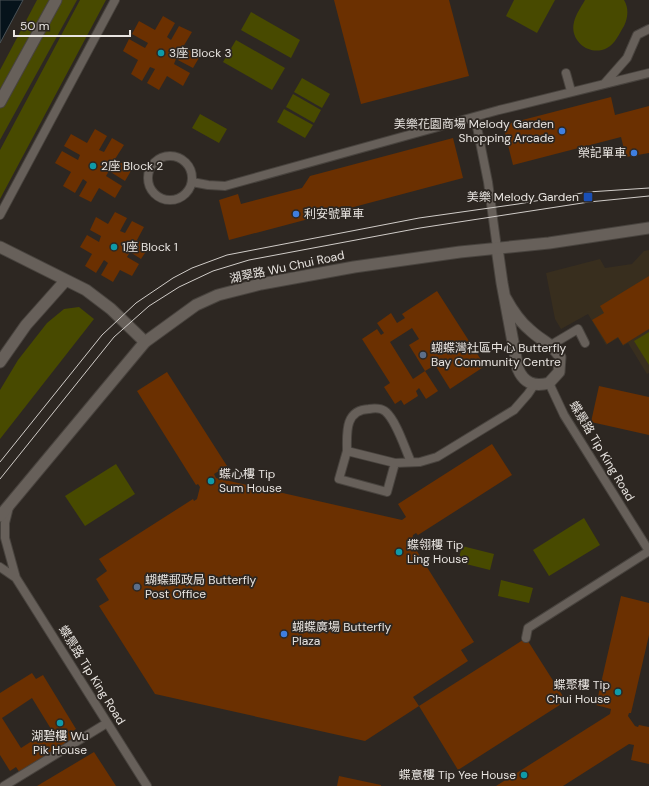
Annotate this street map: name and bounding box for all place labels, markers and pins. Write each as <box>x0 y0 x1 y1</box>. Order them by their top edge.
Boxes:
place label: 3座 Block 3 <box>169 45 232 61</box>
marker: 3座 Block 3 <box>156 48 166 58</box>
place label: 美樂花園商場 Melody Garden Shopping Arcade <box>394 116 554 146</box>
marker: 美樂花園商場 Melody Garden Shopping Arcade <box>557 126 567 136</box>
place label: 榮記單車 <box>578 145 626 161</box>
marker: 榮記單車 <box>629 148 639 158</box>
place label: 2座 Block 2 <box>101 158 163 174</box>
marker: 2座 Block 2 <box>88 161 98 171</box>
place label: 美樂 Melody Garden <box>467 189 579 205</box>
marker: 美樂 Melody Garden <box>582 191 594 203</box>
place label: 利安號單車 <box>304 206 364 222</box>
marker: 利安號單車 <box>291 209 301 219</box>
place label: 1座 Block 1 <box>122 239 178 255</box>
marker: 1座 Block 1 <box>109 242 119 252</box>
place label: 蝴蝶灣社區中心 Butterfly Bay Community Centre <box>431 340 567 370</box>
marker: 蝴蝶灣社區中心 Butterfly Bay Community Centre <box>418 350 428 360</box>
place label: 蝶心樓 Tip Sum House <box>219 466 282 496</box>
marker: 蝶心樓 Tip Sum House <box>206 476 216 486</box>
place label: 蝶翎樓 Tip Ling House <box>407 537 468 567</box>
marker: 蝶翎樓 Tip Ling House <box>394 547 404 557</box>
place label: 蝴蝶郵政局 Butterfly Post Office <box>145 572 257 602</box>
marker: 蝴蝶郵政局 Butterfly Post Office <box>132 582 142 592</box>
place label: 蝴蝶廣場 Butterfly Plaza <box>292 619 392 649</box>
marker: 蝴蝶廣場 Butterfly Plaza <box>279 629 289 639</box>
place label: 蝶聚樓 Tip Chui House <box>547 677 610 707</box>
marker: 蝶聚樓 Tip Chui House <box>613 687 623 697</box>
marker: 湖碧樓 Wu Pik House <box>55 718 65 728</box>
place label: 湖碧樓 Wu Pik House <box>31 728 89 758</box>
place label: 蝶意樓 Tip Yee House <box>399 767 516 783</box>
marker: 蝶意樓 Tip Yee House <box>519 770 529 780</box>

